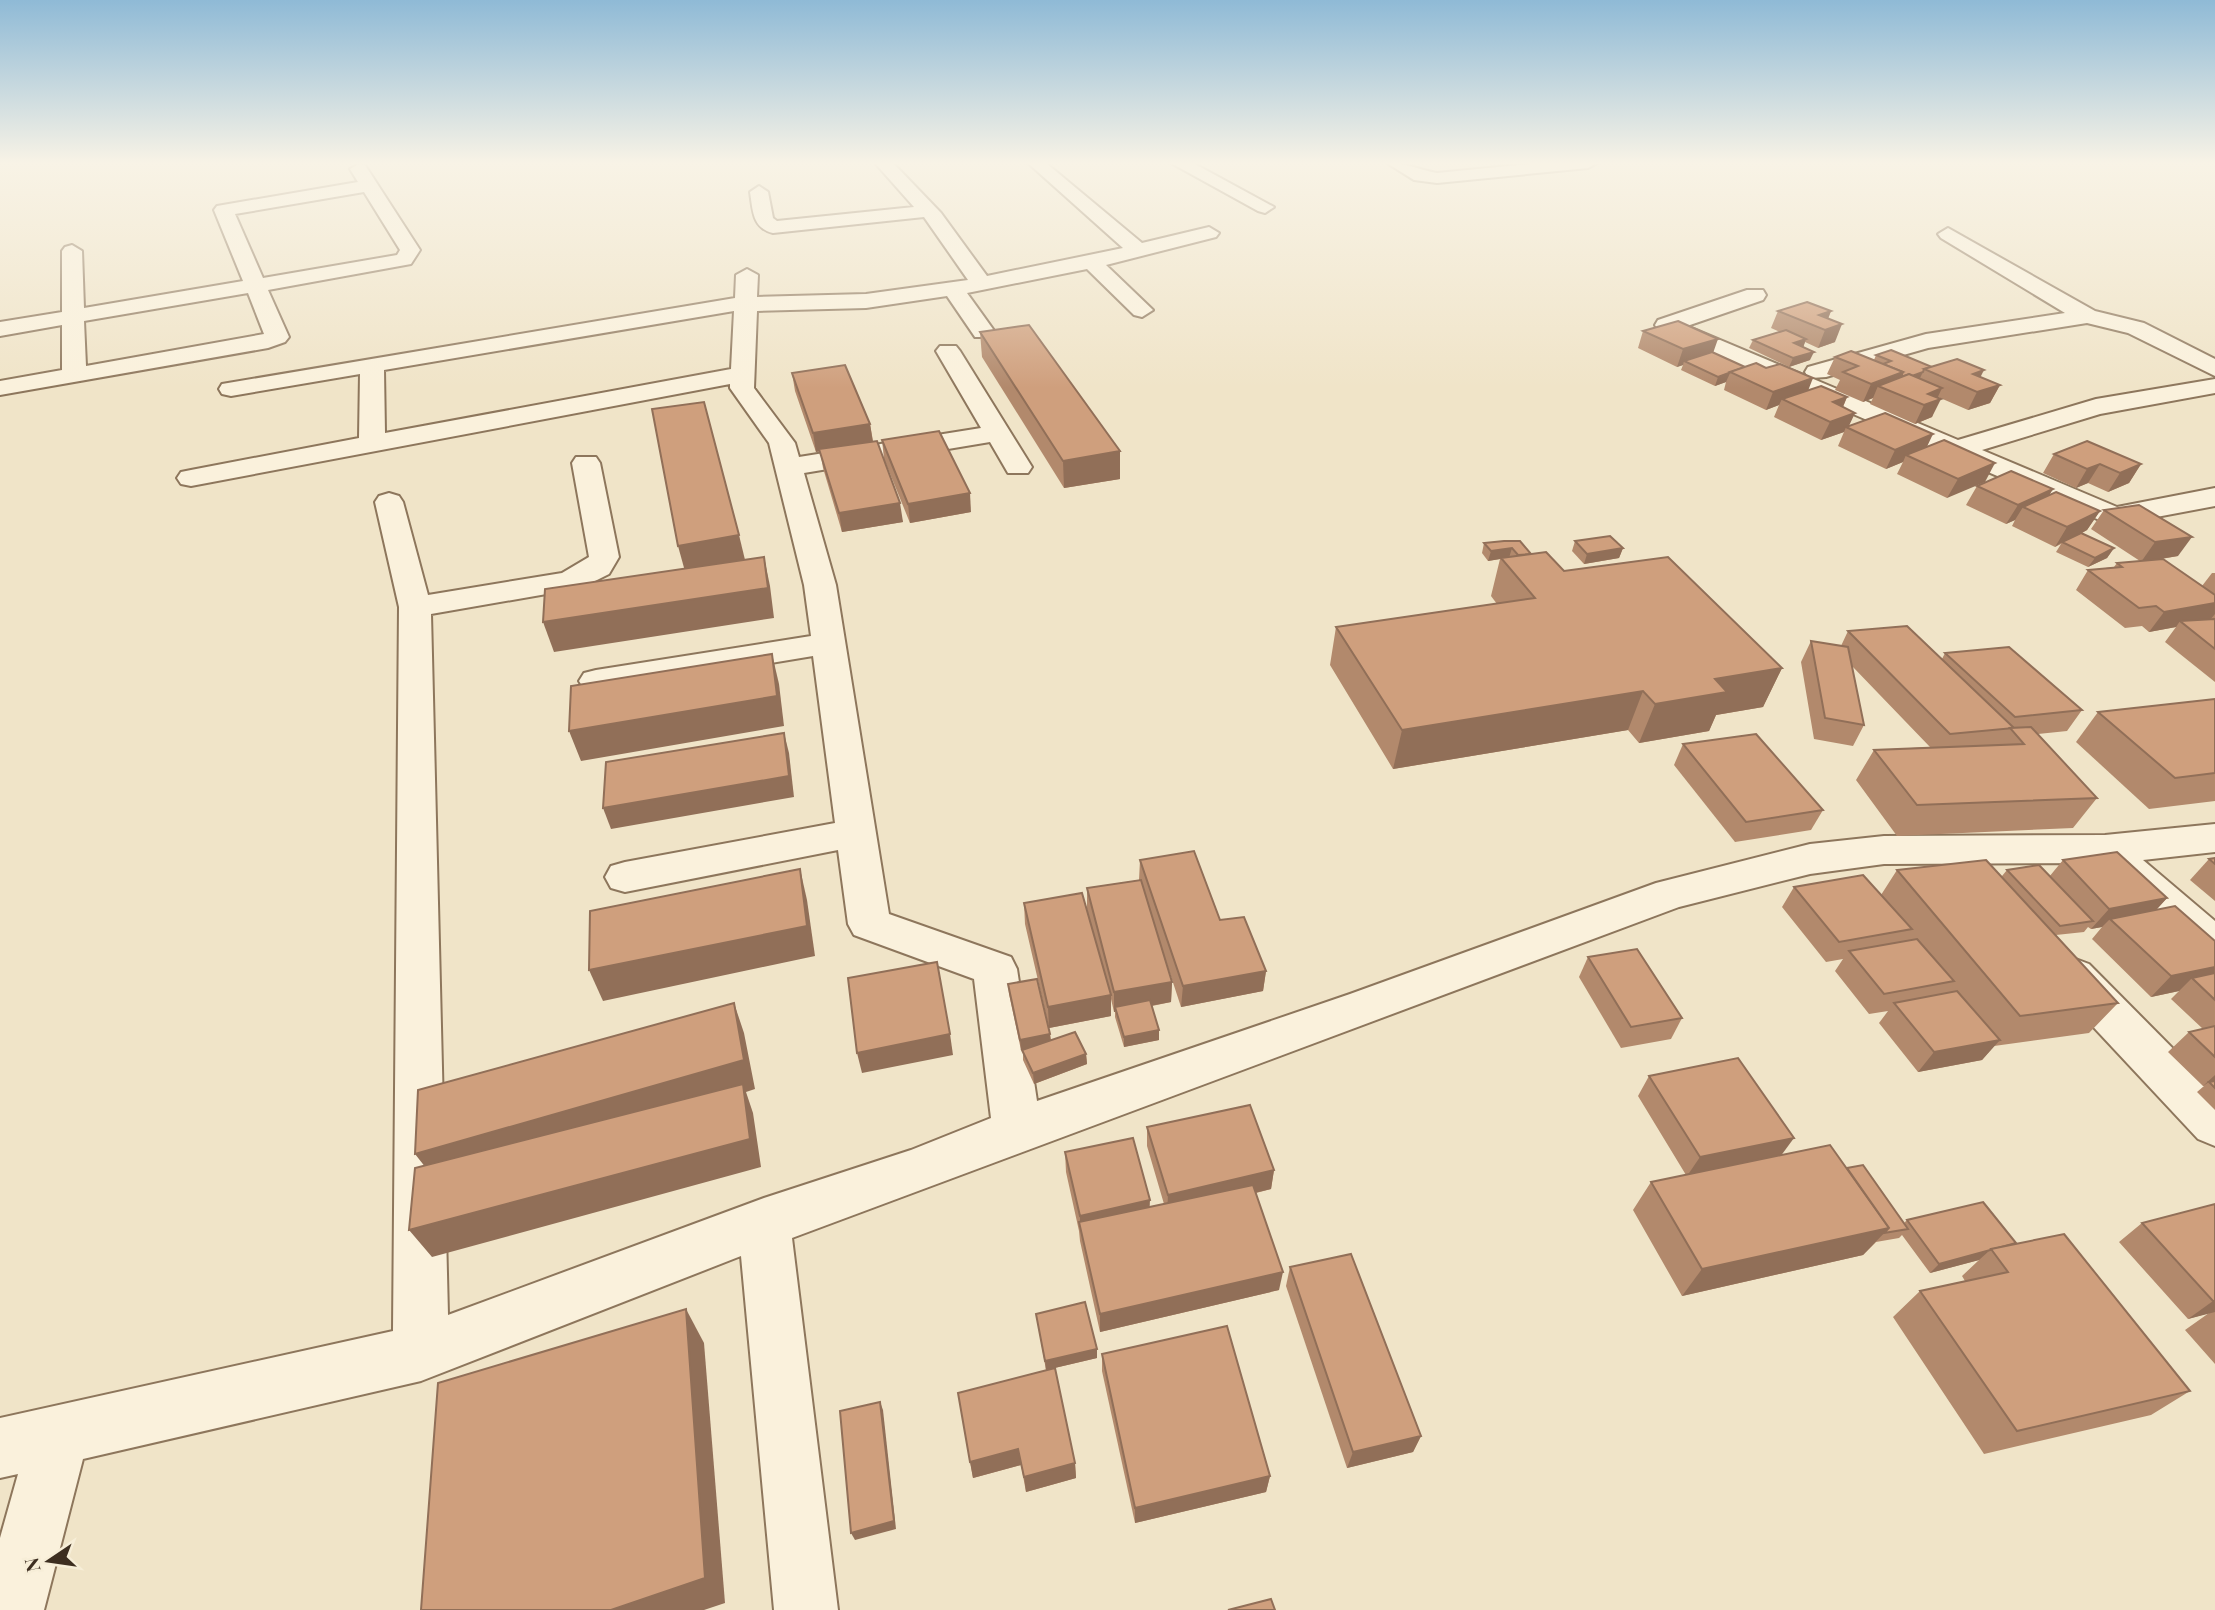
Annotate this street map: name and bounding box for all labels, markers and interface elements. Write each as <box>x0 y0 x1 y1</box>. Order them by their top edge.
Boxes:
north arrow <box>14 1526 84 1596</box>
text: N <box>17 1555 46 1575</box>

